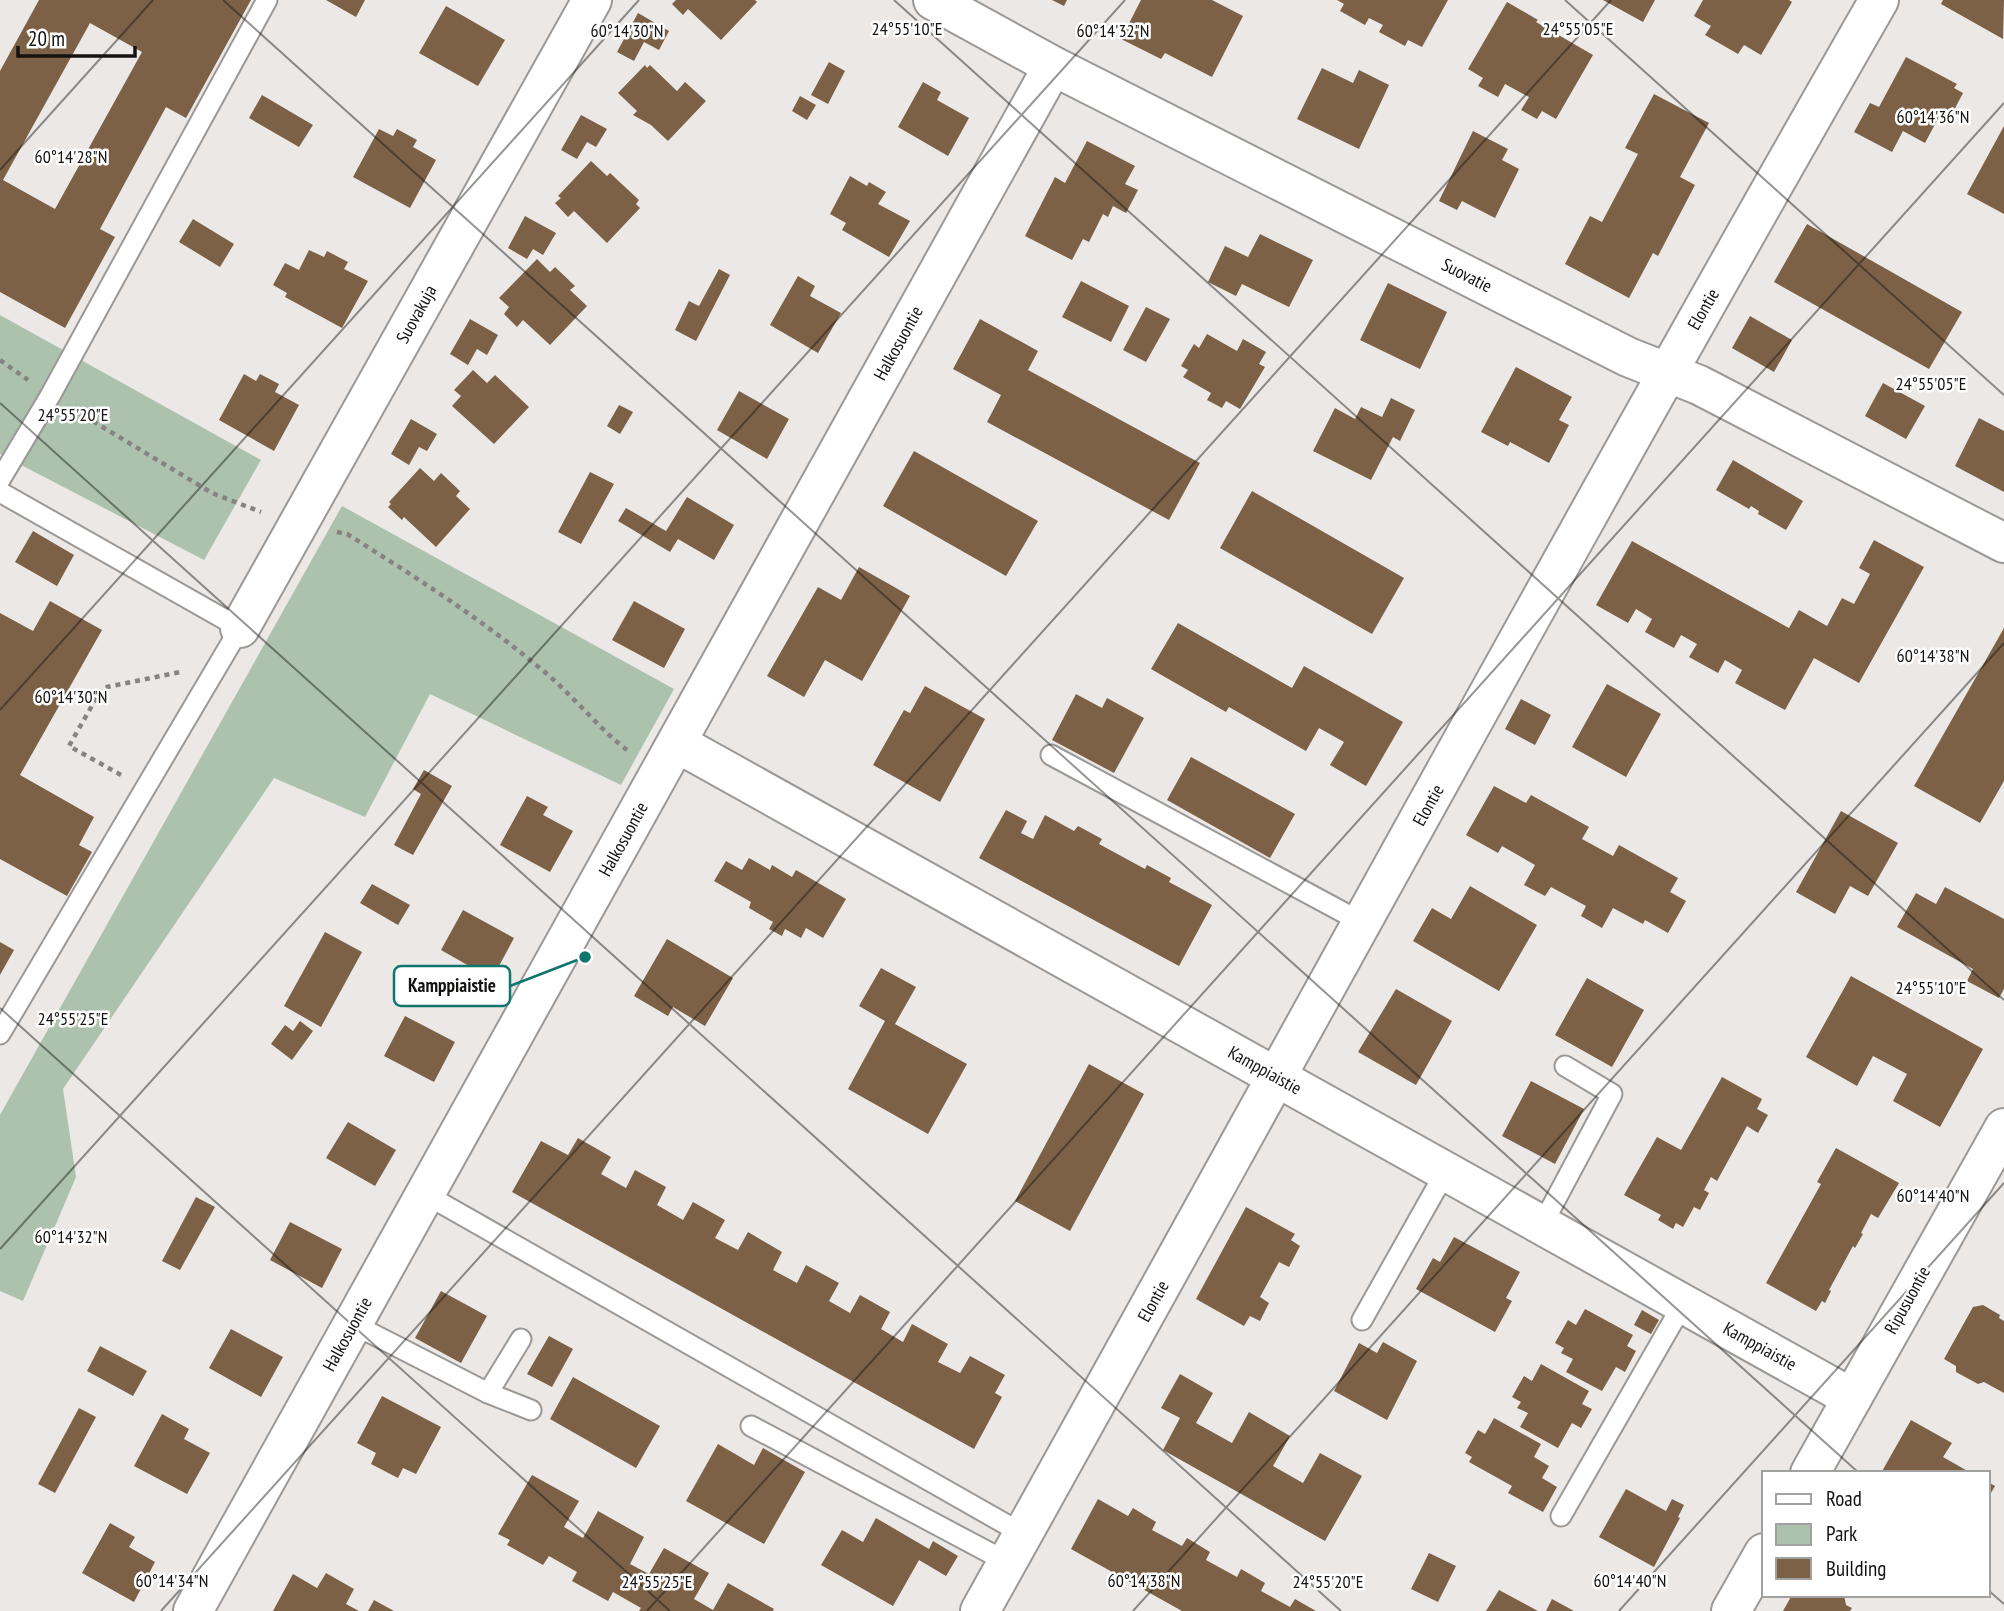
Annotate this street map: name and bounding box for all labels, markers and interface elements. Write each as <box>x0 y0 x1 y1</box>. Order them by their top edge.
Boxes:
scale bar <box>18 14 135 58</box>
text: 24°55'10"E <box>872 17 942 40</box>
text: 24°55'05"E <box>1543 17 1613 40</box>
text: 60°14'30"N <box>591 19 663 42</box>
text: 60°14'32"N <box>1077 19 1149 42</box>
text: 20 m <box>28 25 65 52</box>
text: 60°14'36"N <box>1897 105 1969 128</box>
text: 60°14'28"N <box>35 145 107 168</box>
street label: Suovatie <box>1438 253 1496 297</box>
street label: Suovakuja <box>391 281 441 347</box>
street label: Elontie <box>1682 284 1724 334</box>
street label: Halkosuontie <box>868 302 928 384</box>
text: 24°55'05"E <box>1896 372 1966 395</box>
text: 24°55'20"E <box>38 403 108 426</box>
text: 60°14'38"N <box>1897 644 1969 667</box>
text: 60°14'30"N <box>35 685 107 708</box>
street label: Elontie <box>1407 780 1449 830</box>
street label: Halkosuontie <box>593 798 653 880</box>
callout: Kamppiaistie <box>394 966 510 1006</box>
text: Kamppiaistie <box>408 973 496 997</box>
text: 24°55'10"E <box>1896 976 1966 999</box>
text: 24°55'25"E <box>38 1007 108 1030</box>
street label: Kamppiaistie <box>1224 1040 1306 1100</box>
text: 60°14'40"N <box>1897 1184 1969 1207</box>
text: 60°14'32"N <box>35 1225 107 1248</box>
street label: Ripusuontie <box>1879 1262 1935 1338</box>
street label: Elontie <box>1132 1276 1174 1326</box>
street label: Halkosuontie <box>317 1293 377 1375</box>
street label: Kamppiaistie <box>1719 1316 1801 1376</box>
legend <box>1762 1471 1990 1597</box>
text: Road <box>1826 1485 1862 1512</box>
text: Park <box>1826 1520 1857 1547</box>
text: Building <box>1826 1555 1886 1582</box>
text: 60°14'34"N <box>136 1569 208 1592</box>
text: 60°14'38"N <box>1108 1569 1180 1592</box>
text: 60°14'40"N <box>1594 1569 1666 1592</box>
text: 24°55'25"E <box>622 1570 692 1593</box>
text: 24°55'20"E <box>1293 1570 1363 1593</box>

